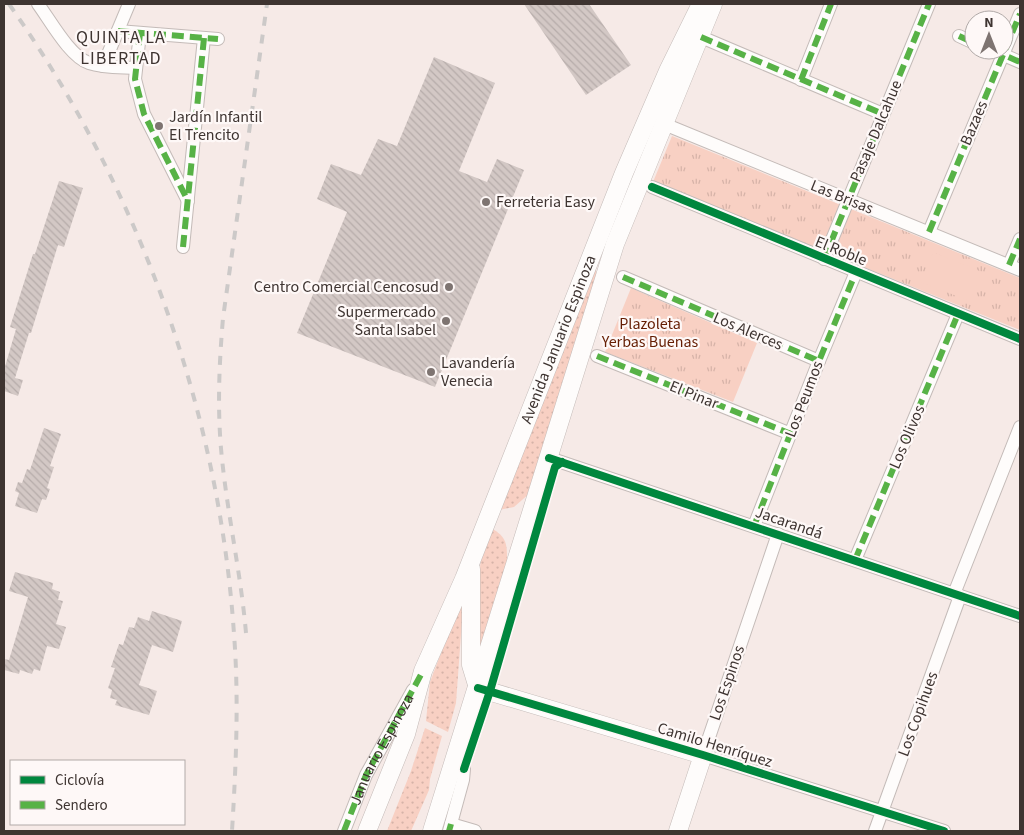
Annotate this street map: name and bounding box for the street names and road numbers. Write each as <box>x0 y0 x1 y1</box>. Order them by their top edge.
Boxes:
street label: Pasaje Dalcahue <box>845 77 907 185</box>
street label: Bazaes <box>955 97 993 149</box>
street label: Las Brisas <box>807 174 877 220</box>
street label: El Roble <box>812 231 870 271</box>
street label: Avenida Januario Espinoza <box>515 252 602 427</box>
street label: Los Alerces <box>710 306 787 356</box>
street label: Los Peumos <box>779 357 829 440</box>
street label: El Pinar <box>666 375 722 415</box>
street label: Los Olivos <box>884 401 930 472</box>
street label: Jacarandá <box>752 501 826 545</box>
street label: Los Espinos <box>704 642 750 724</box>
street label: Los Copihues <box>892 668 944 759</box>
street label: Januario Espinoza <box>344 690 419 808</box>
street label: Camilo Henríquez <box>655 717 775 773</box>

